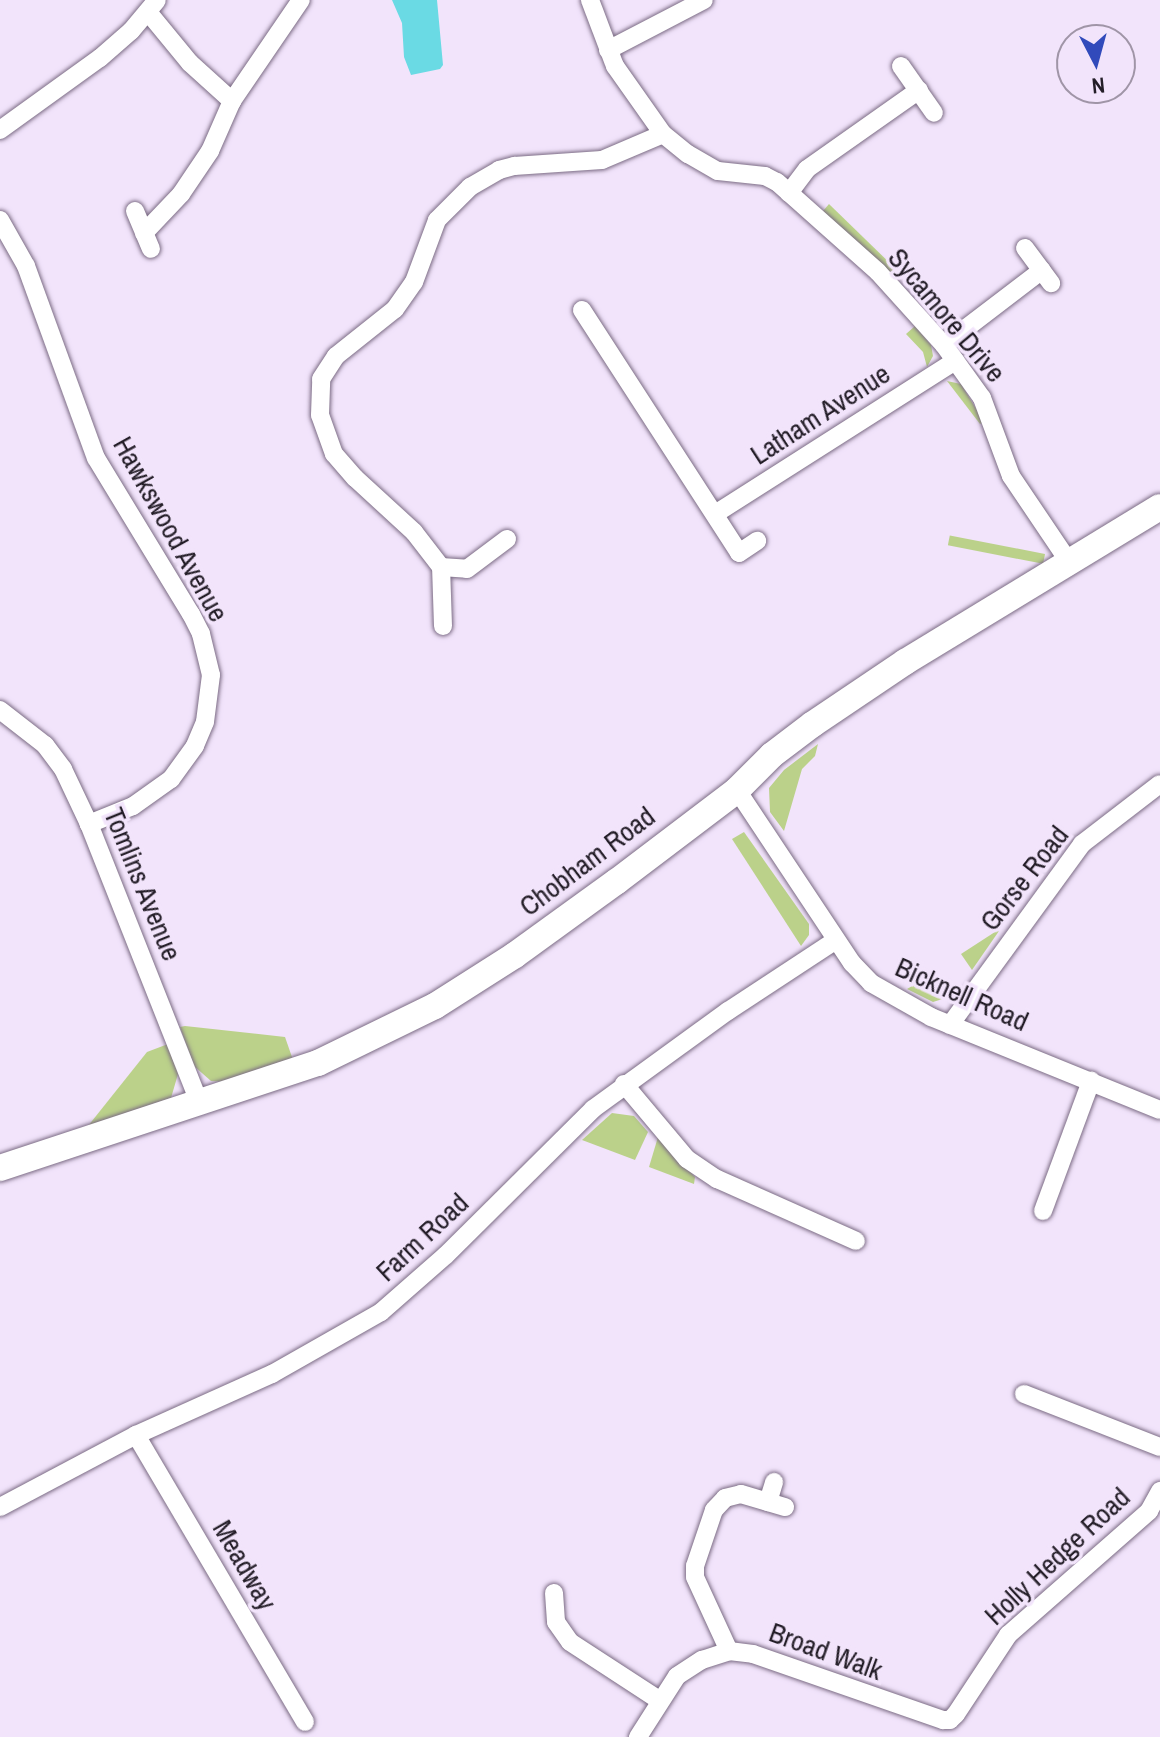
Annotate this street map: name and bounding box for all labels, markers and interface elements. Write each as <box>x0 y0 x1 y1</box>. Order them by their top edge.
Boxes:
north arrow <box>1056 24 1136 104</box>
text: N <box>1090 70 1106 101</box>
street label: Sycamore Drive <box>881 241 1013 389</box>
street label: Latham Avenue <box>744 356 896 472</box>
street label: Hawkswood Avenue <box>106 430 236 628</box>
street label: Chobham Road <box>513 799 661 923</box>
street label: Tomlins Avenue <box>97 802 189 966</box>
street label: Gorse Road <box>973 819 1075 937</box>
street label: Bicknell Road <box>890 950 1034 1038</box>
street label: Farm Road <box>369 1186 475 1288</box>
street label: Holly Hedge Road <box>977 1480 1137 1632</box>
street label: Meadway <box>206 1514 284 1616</box>
street label: Broad Walk <box>765 1615 887 1687</box>

